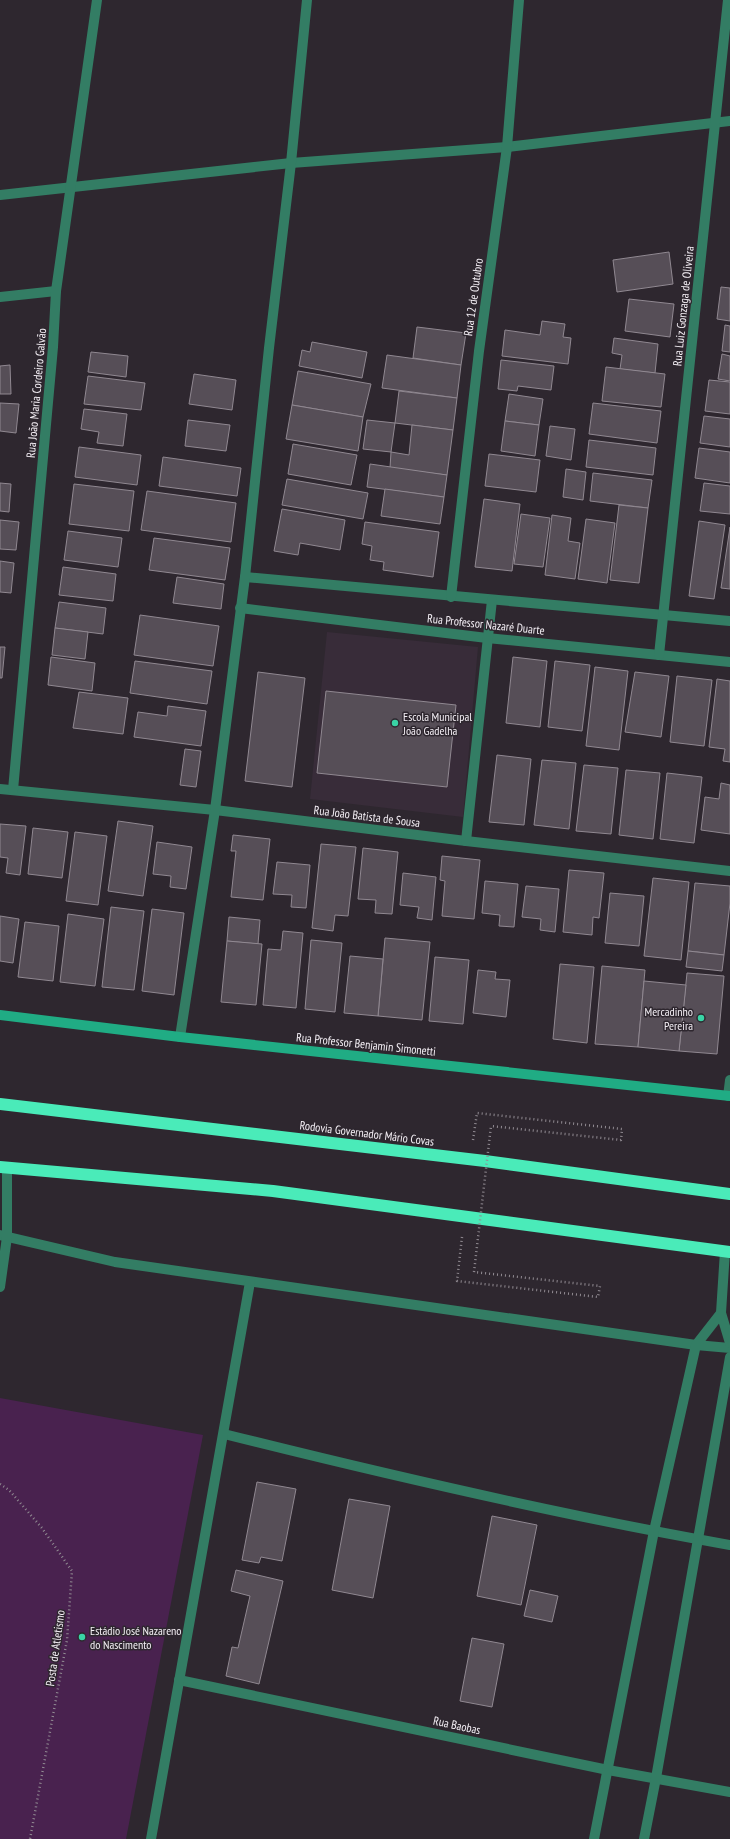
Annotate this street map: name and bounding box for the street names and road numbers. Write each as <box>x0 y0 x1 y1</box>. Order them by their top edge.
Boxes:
street label: Rua Luiz Gonzaga de Oliveira <box>669 245 697 367</box>
street label: Rua 12 de Outubro <box>460 257 486 337</box>
street label: Rua João Maria Cordeiro Galvão <box>23 328 49 458</box>
street label: Rua Professor Nazaré Duarte <box>427 610 546 638</box>
street label: Rua João Batista de Sousa <box>313 802 421 830</box>
street label: Rua Professor Benjamin Simonetti <box>295 1029 437 1059</box>
street label: Rodovia Governador Mário Covas <box>299 1117 435 1149</box>
street label: Posta de Atletismo <box>42 1609 68 1687</box>
street label: Rua Baobas <box>432 1713 482 1737</box>

